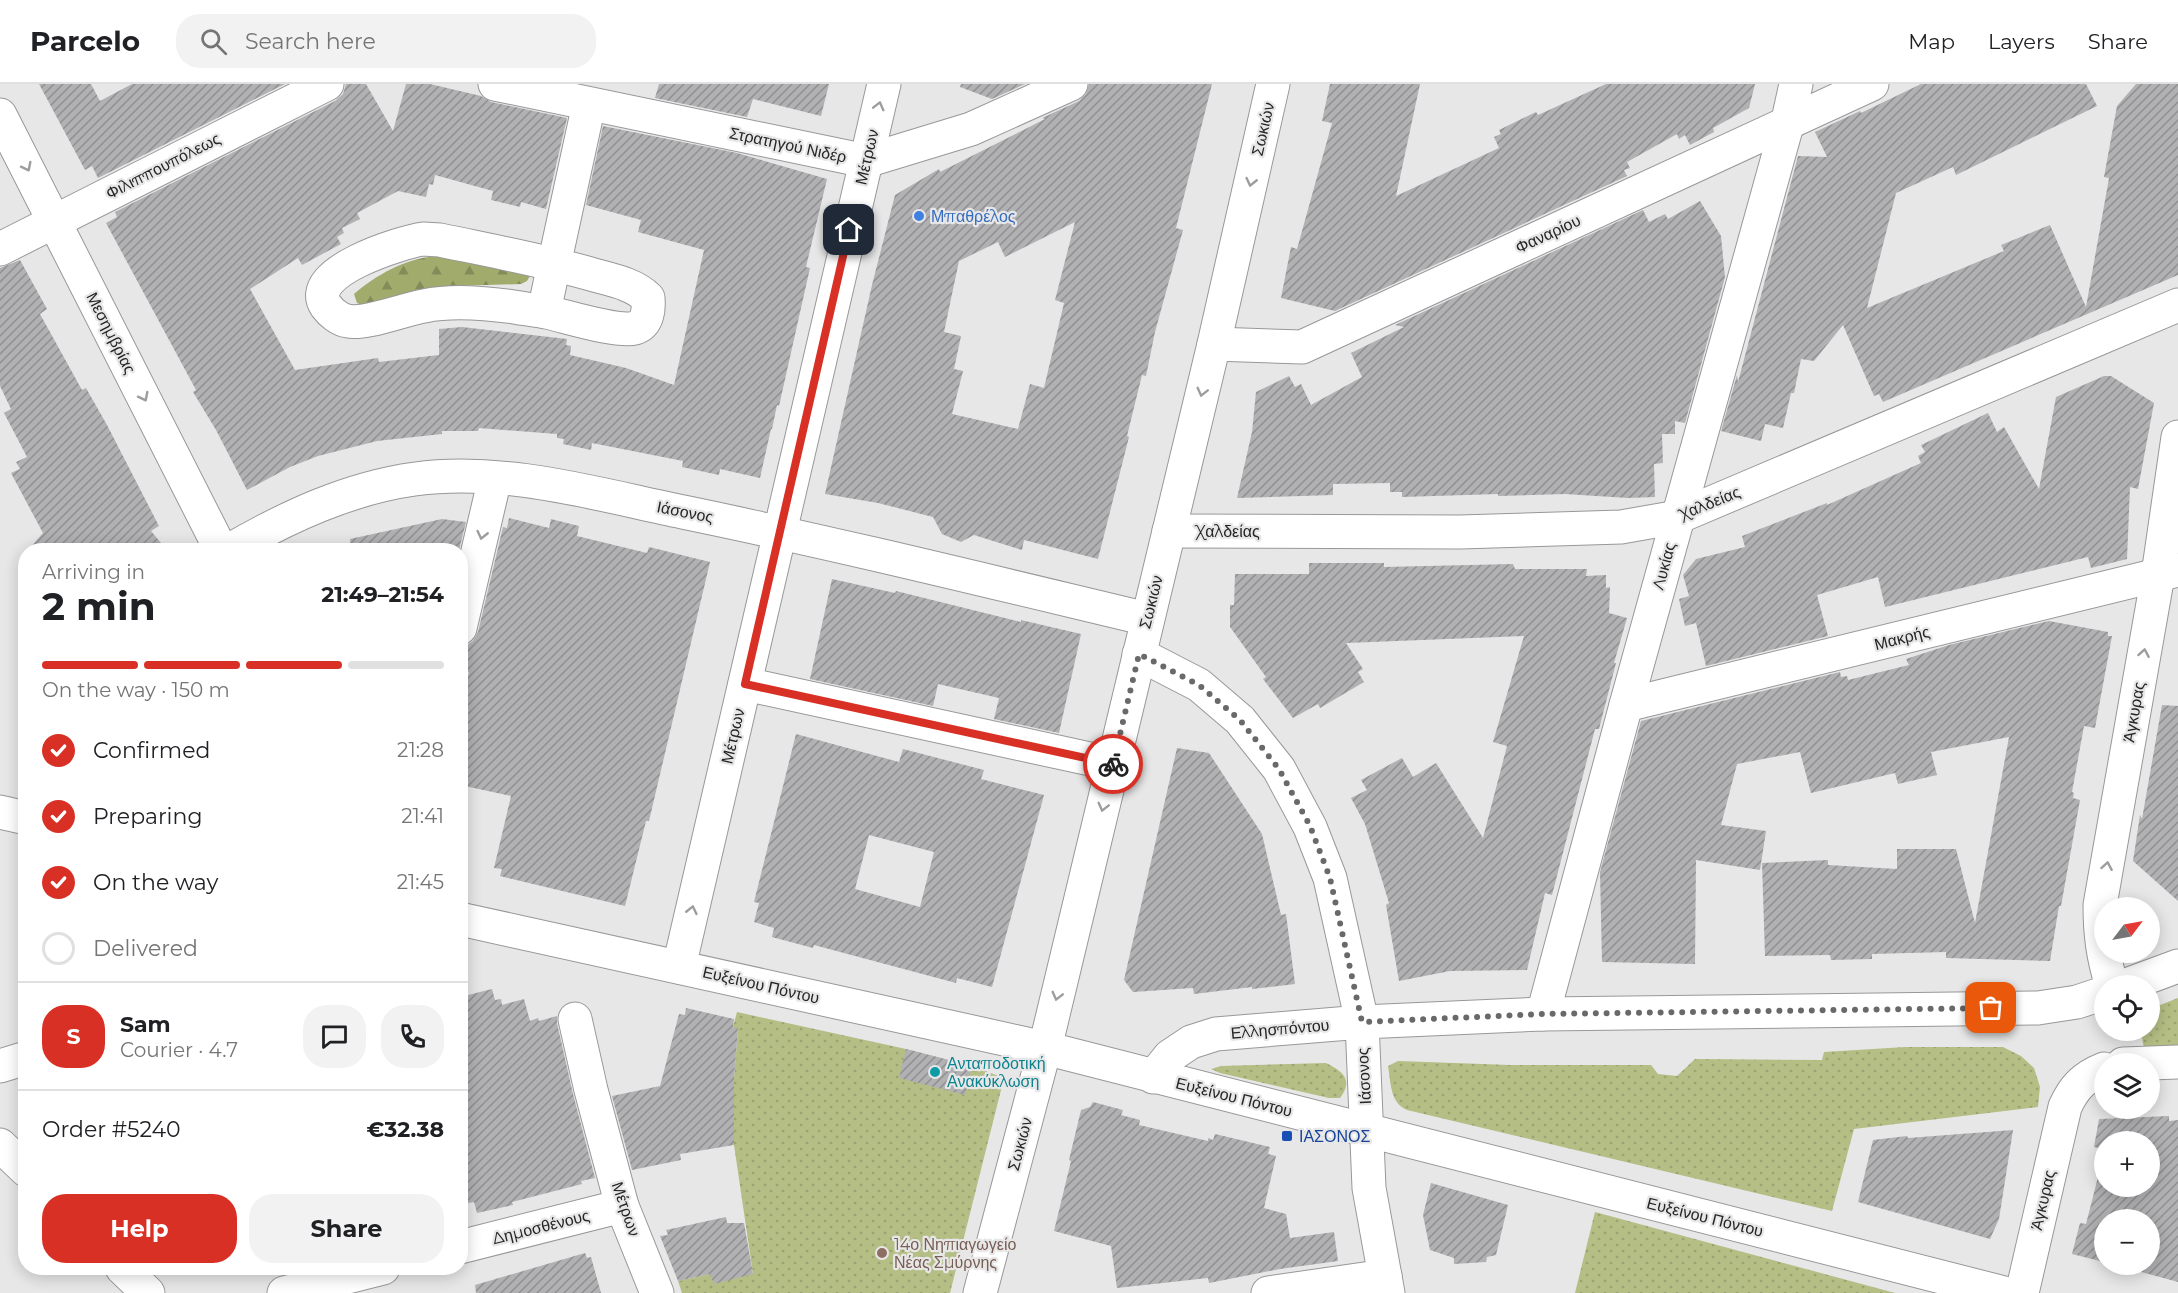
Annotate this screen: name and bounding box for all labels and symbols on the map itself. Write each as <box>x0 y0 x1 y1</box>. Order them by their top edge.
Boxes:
street label: Σωκιών <box>1248 100 1278 158</box>
one-way arrow <box>871 102 884 112</box>
street label: Στρατηγού Νιδέρ <box>728 123 848 167</box>
street label: Μέτρων <box>851 127 883 187</box>
street label: Φιλιππουπόλεως <box>103 129 224 203</box>
one-way arrow <box>20 161 31 172</box>
one-way arrow <box>1245 177 1258 187</box>
pin <box>823 204 874 255</box>
place label: Μπαθρέλος <box>931 207 1016 226</box>
marker: Μπαθρέλος <box>912 209 926 223</box>
street label: Φαναρίου <box>1512 211 1584 257</box>
street label: Μεσημβρίας <box>82 289 140 377</box>
one-way arrow <box>1197 387 1210 397</box>
one-way arrow <box>137 391 148 402</box>
street label: Χαλδείας <box>1675 482 1743 524</box>
street label: Ιάσονος <box>655 497 715 527</box>
street label: Χαλδείας <box>1194 522 1260 541</box>
one-way arrow <box>476 530 489 540</box>
street label: Λυκίας <box>1649 540 1680 592</box>
street label: Σωκιών <box>1135 573 1167 631</box>
street label: Μακρής <box>1872 622 1932 654</box>
one-way arrow <box>2137 649 2150 659</box>
street label: Άγκυρας <box>2119 680 2149 744</box>
street label: Μέτρων <box>717 706 749 766</box>
courier <box>1083 734 1143 794</box>
one-way arrow <box>1097 801 1110 811</box>
one-way arrow <box>2100 862 2113 872</box>
north arrow <box>2094 897 2160 963</box>
one-way arrow <box>685 905 698 915</box>
street label: Ευξείνου Πόντου <box>701 962 821 1008</box>
pin <box>1965 982 2016 1033</box>
one-way arrow <box>1052 991 1065 1001</box>
street label: Ελλησπόντου <box>1230 1015 1330 1043</box>
street label: Ιάσονος <box>1353 1047 1375 1105</box>
place label: Ανταποδοτική Ανακύκλωση <box>947 1054 1046 1091</box>
marker: Ανταποδοτική Ανακύκλωση <box>928 1065 942 1079</box>
street label: Ευξείνου Πόντου <box>1174 1073 1294 1121</box>
street label: Σωκιών <box>1004 1115 1036 1173</box>
place label: ΙΑΣΟΝΟΣ <box>1299 1127 1370 1146</box>
marker: ΙΑΣΟΝΟΣ <box>1280 1129 1294 1143</box>
street label: Άγκυρας <box>2027 1168 2059 1232</box>
street label: Μέτρων <box>608 1179 644 1239</box>
street label: Ευξείνου Πόντου <box>1645 1193 1765 1241</box>
street label: Δημοσθένους <box>490 1206 592 1248</box>
place label: 14ο Νηπιαγωγείο Νέας Σμύρνης <box>894 1235 1016 1272</box>
marker: 14ο Νηπιαγωγείο Νέας Σμύρνης <box>875 1246 889 1260</box>

